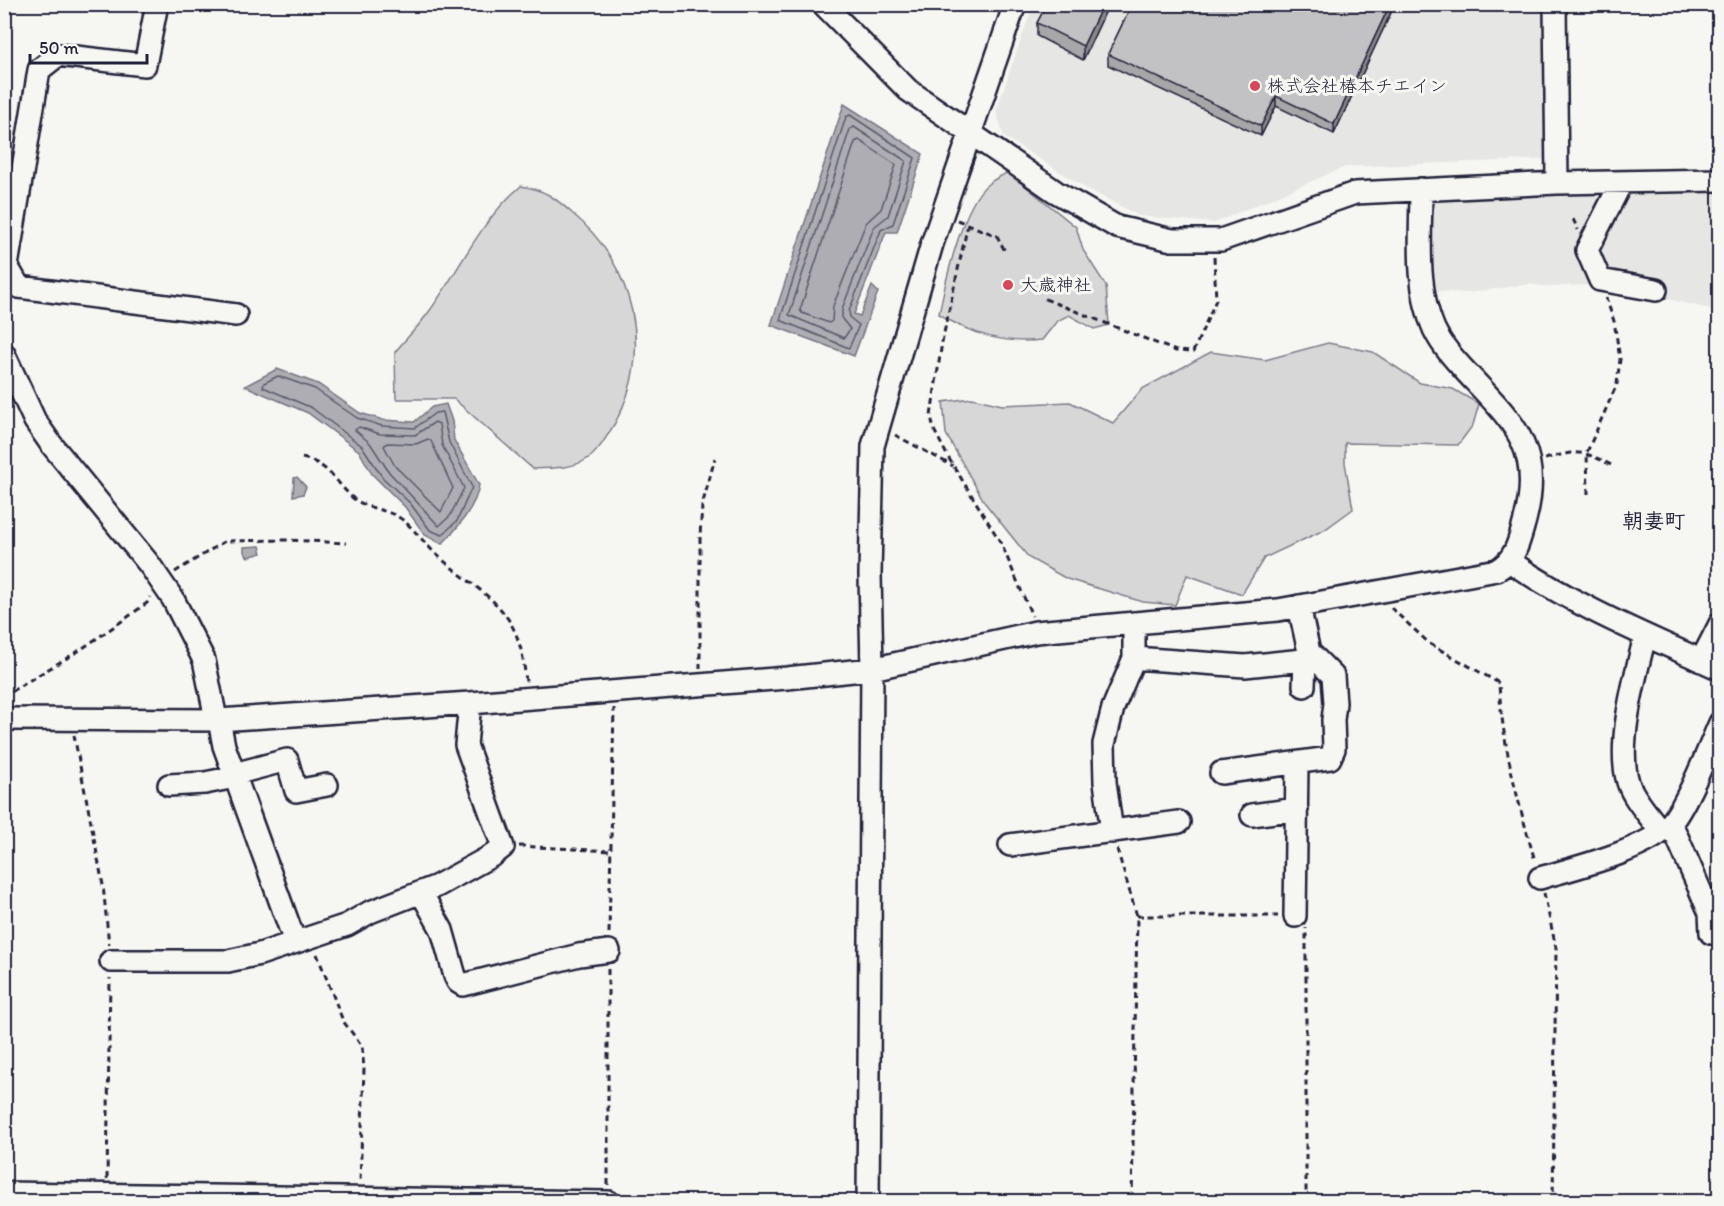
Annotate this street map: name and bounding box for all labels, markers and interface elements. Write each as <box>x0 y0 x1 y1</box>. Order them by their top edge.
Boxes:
scale bar <box>30 27 147 65</box>
text: 50 m <box>39 37 79 59</box>
place label: 株式会社椿本チエイン <box>1267 75 1447 97</box>
marker: 株式会社椿本チエイン <box>1248 79 1262 93</box>
place label: 大歳神社 <box>1020 274 1092 296</box>
marker: 大歳神社 <box>1001 278 1015 292</box>
district label: 朝妻町 <box>1623 508 1686 533</box>

